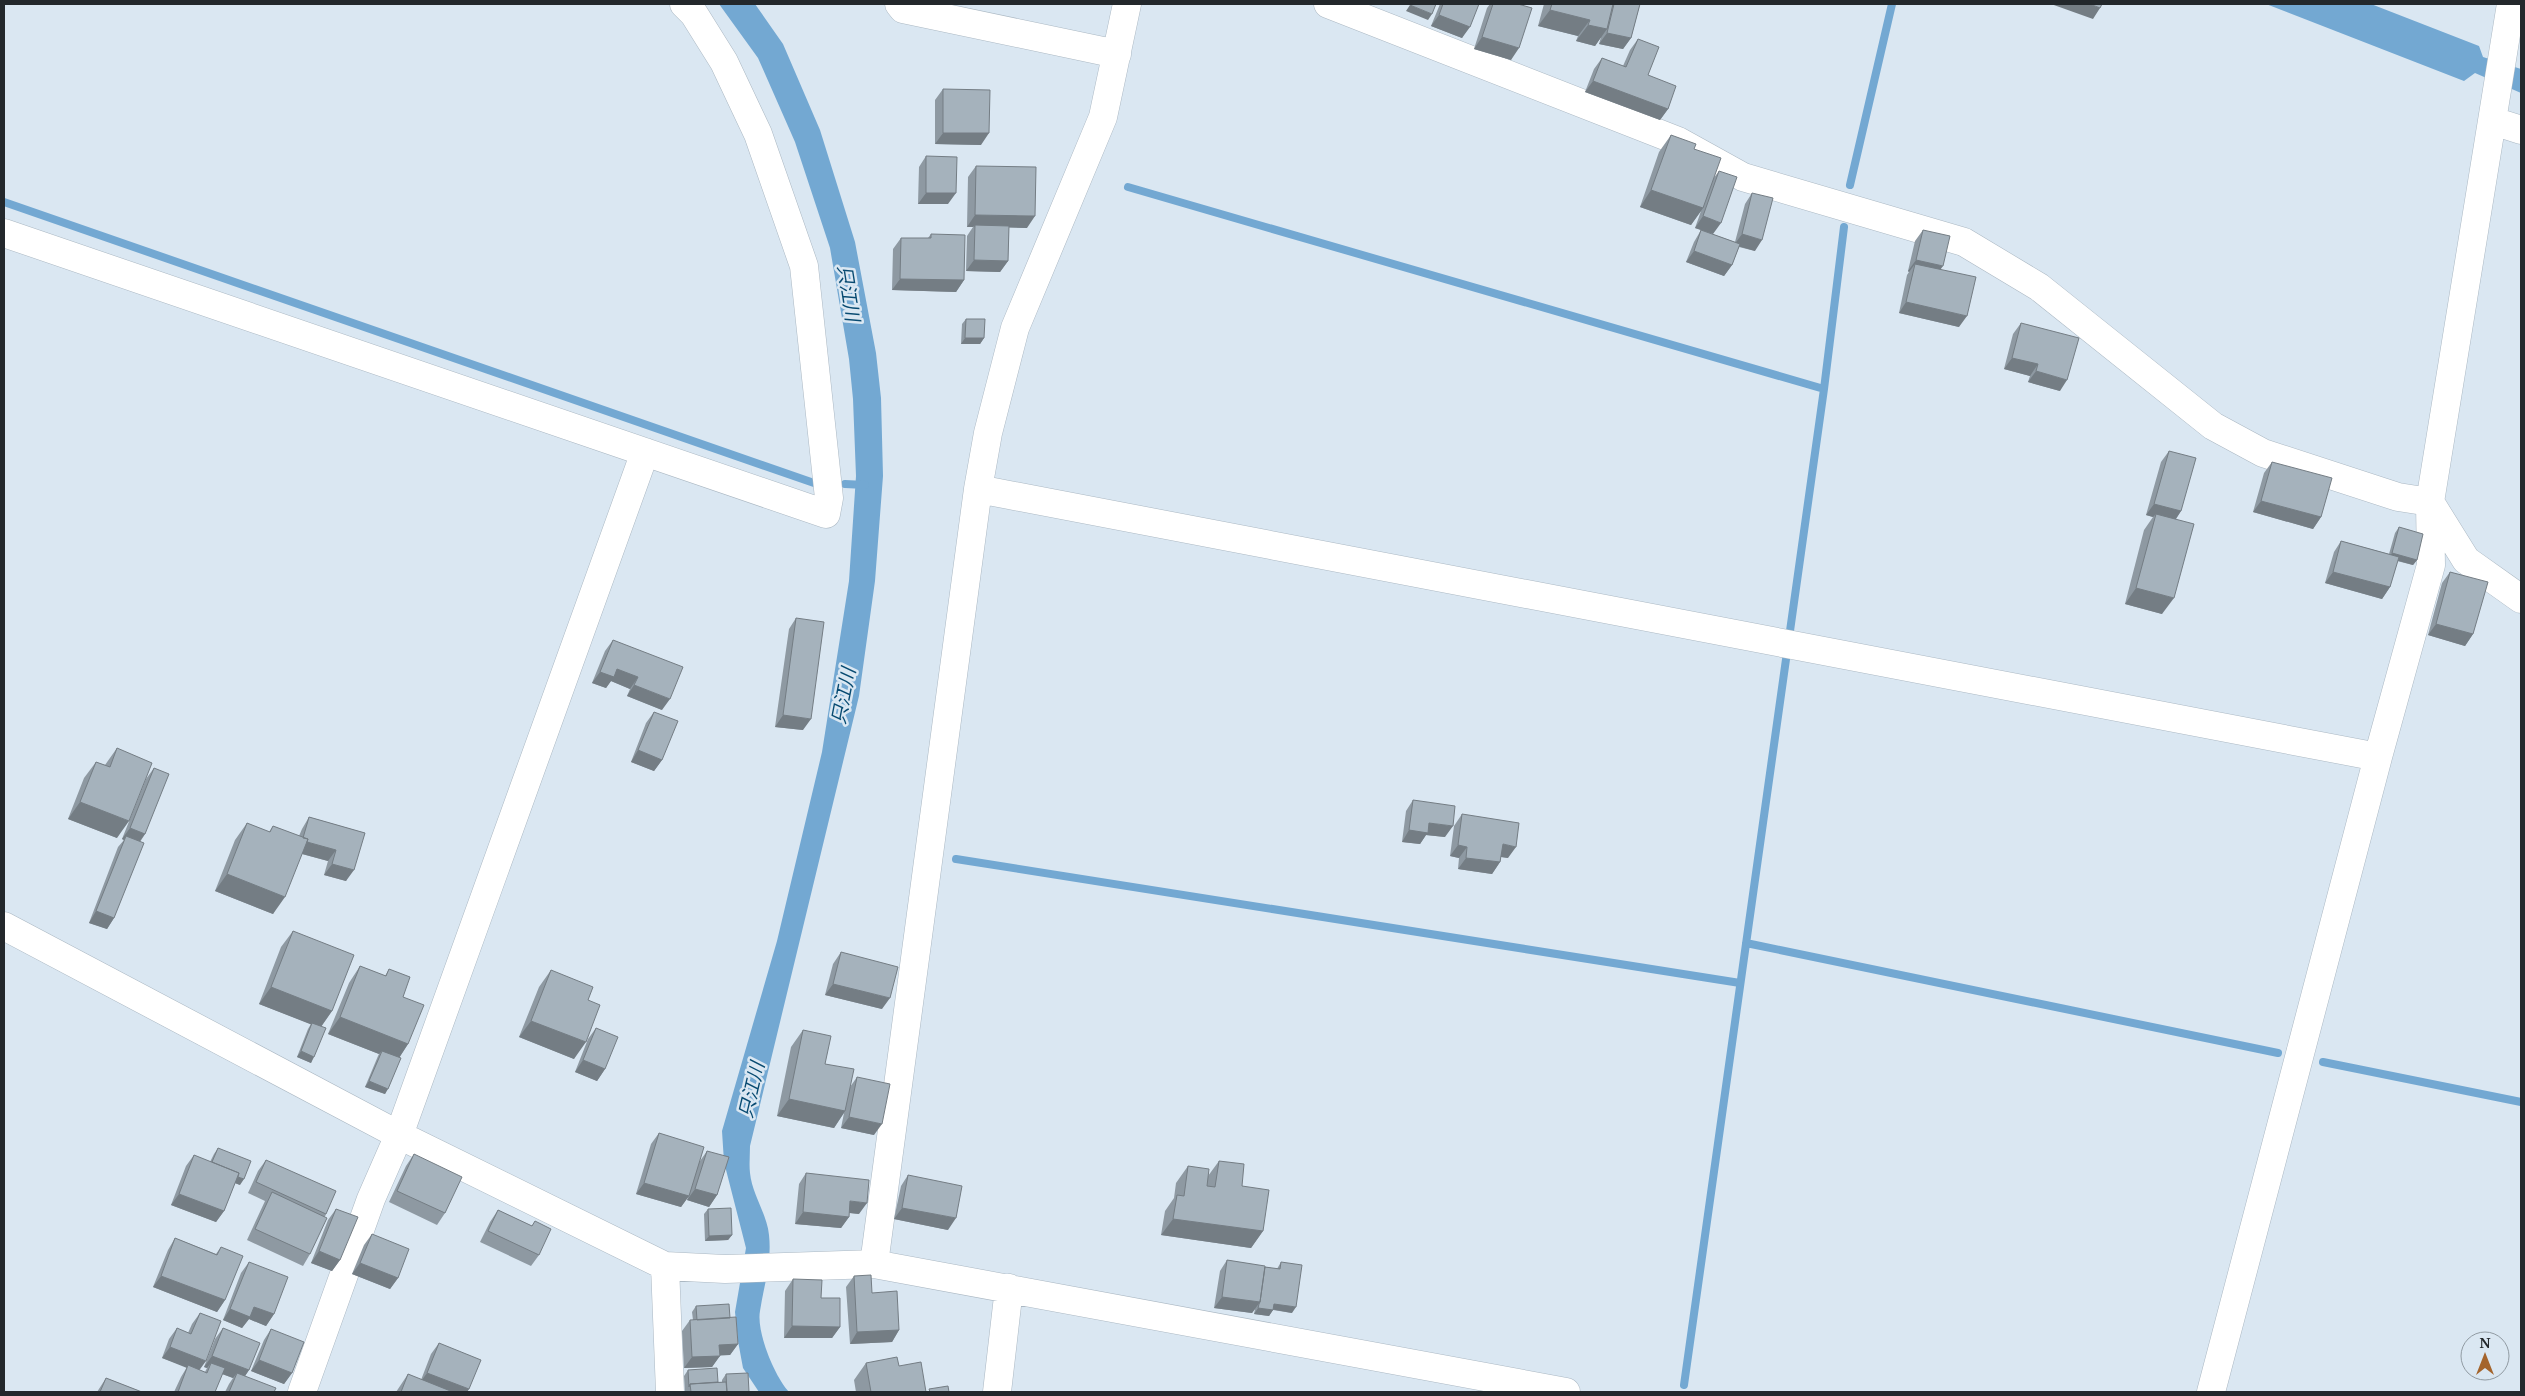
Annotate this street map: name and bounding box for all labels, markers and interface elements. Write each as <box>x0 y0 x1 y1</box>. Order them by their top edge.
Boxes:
water label: 只江川 <box>832 263 867 325</box>
water label: 只江川 <box>825 664 862 726</box>
water label: 只江川 <box>732 1057 771 1121</box>
north arrow <box>2460 1331 2510 1381</box>
text: N <box>2479 1333 2491 1352</box>

